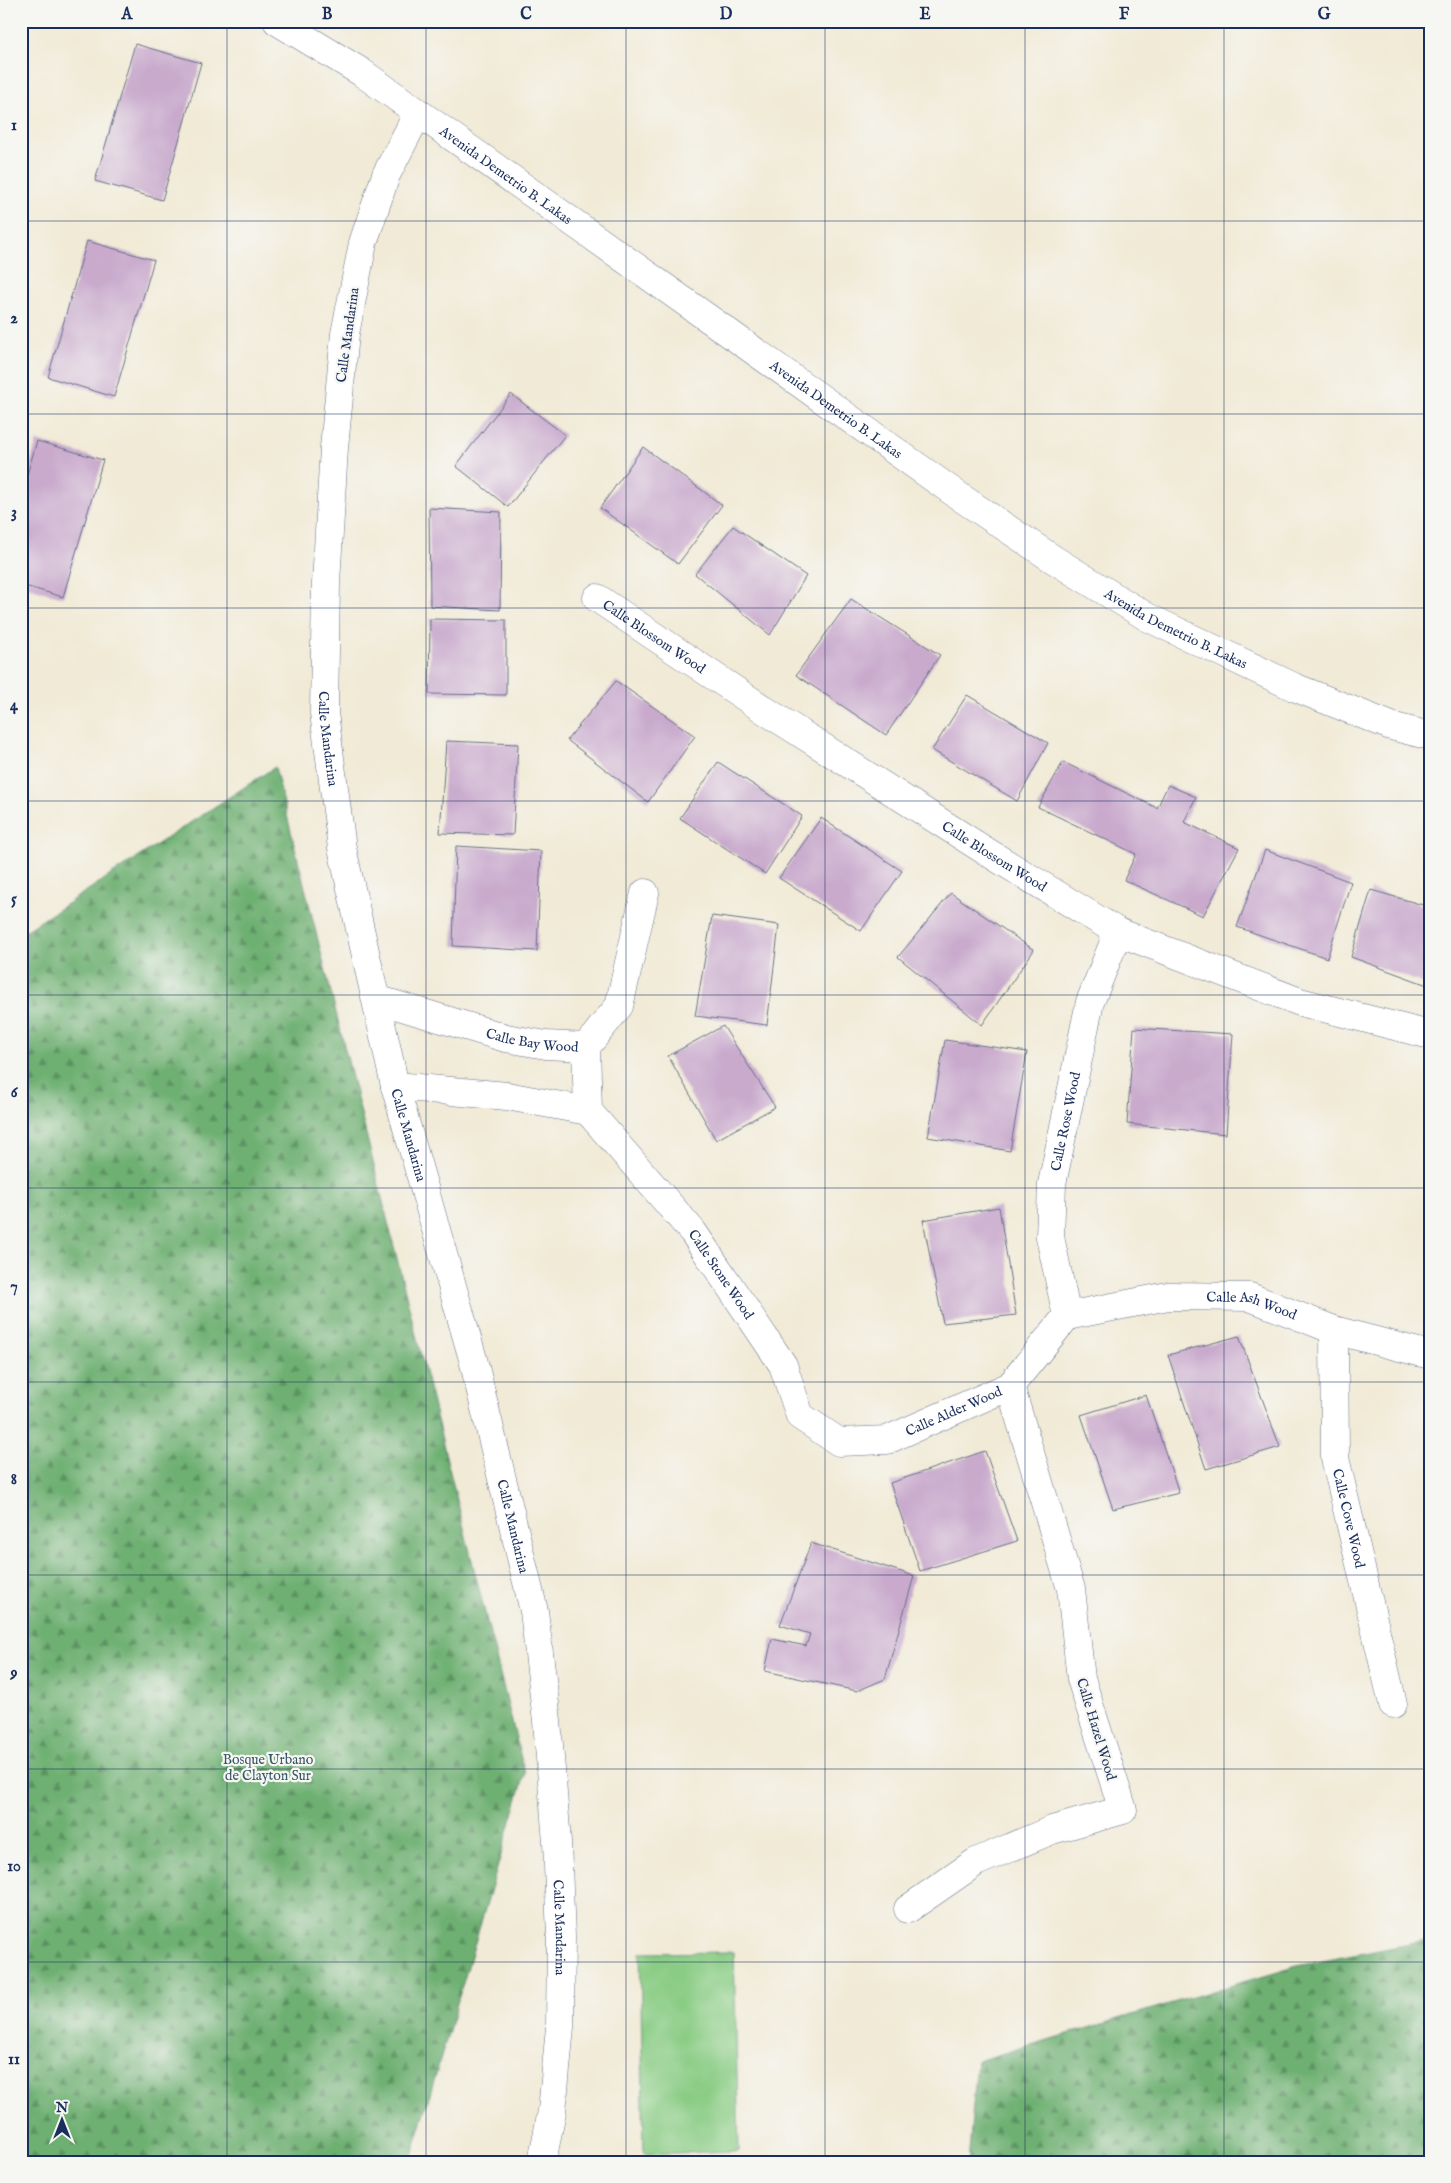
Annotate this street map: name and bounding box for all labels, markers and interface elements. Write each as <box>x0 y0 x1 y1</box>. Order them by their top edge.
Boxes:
text: A <box>121 5 134 25</box>
text: B <box>322 5 333 25</box>
text: C <box>520 5 532 25</box>
text: D <box>720 5 733 25</box>
text: E <box>919 5 931 25</box>
text: F <box>1119 5 1130 25</box>
text: G <box>1318 5 1331 25</box>
text: 1 <box>11 116 17 136</box>
street label: Avenida Demetrio B. Lakas <box>435 122 575 229</box>
street label: Calle Mandarina <box>332 286 364 384</box>
text: 2 <box>10 309 18 329</box>
street label: Avenida Demetrio B. Lakas <box>765 356 906 463</box>
text: 3 <box>11 503 17 523</box>
street label: Avenida Demetrio B. Lakas <box>1100 584 1250 673</box>
street label: Calle Blossom Wood <box>599 596 709 678</box>
street label: Calle Mandarina <box>314 691 342 788</box>
text: 4 <box>10 696 19 716</box>
street label: Calle Blossom Wood <box>938 817 1050 897</box>
text: 5 <box>11 890 17 910</box>
street label: Calle Bay Wood <box>484 1024 579 1057</box>
street label: Calle Rose Wood <box>1047 1070 1085 1173</box>
text: 6 <box>11 1083 19 1103</box>
street label: Calle Mandarina <box>386 1087 430 1185</box>
street label: Calle Stone Wood <box>684 1226 758 1323</box>
text: 7 <box>10 1277 18 1297</box>
street label: Calle Ash Wood <box>1206 1288 1300 1325</box>
street label: Calle Alder Wood <box>903 1382 1005 1441</box>
street label: Calle Cove Wood <box>1328 1467 1369 1571</box>
text: 8 <box>11 1470 17 1490</box>
street label: Calle Mandarina <box>492 1478 533 1576</box>
text: 9 <box>10 1664 18 1684</box>
street label: Calle Hazel Wood <box>1072 1676 1120 1783</box>
park label: Bosque Urbano de Clayton Sur <box>223 1751 314 1785</box>
text: 10 <box>7 1857 21 1877</box>
street label: Calle Mandarina <box>549 1879 569 1976</box>
text: 11 <box>8 2050 20 2070</box>
north arrow <box>38 2096 88 2146</box>
text: N <box>55 2099 68 2117</box>

